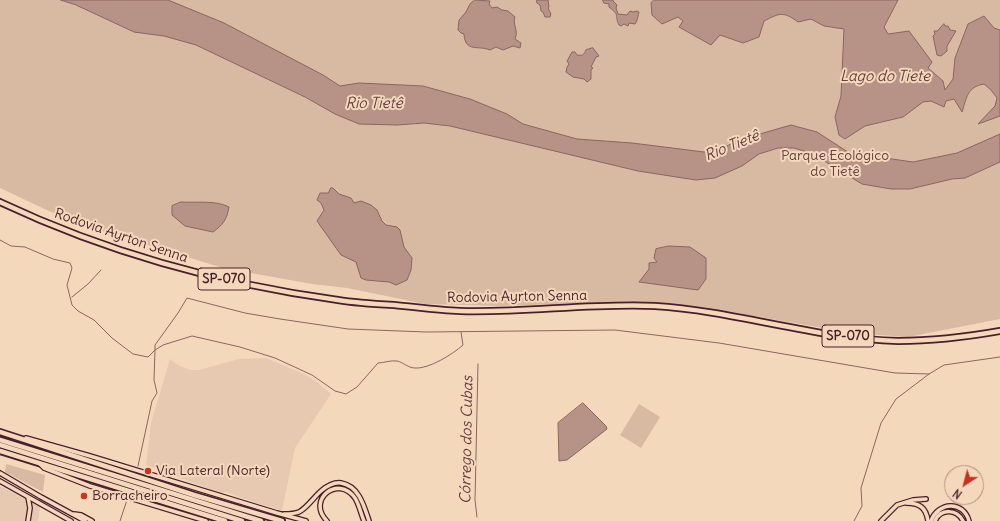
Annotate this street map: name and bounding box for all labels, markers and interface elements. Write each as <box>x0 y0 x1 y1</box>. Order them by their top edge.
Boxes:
water label: Lago do Tiete <box>840 68 930 86</box>
water label: Rio Tietê <box>345 95 403 113</box>
water label: Rio Tietê <box>702 127 762 165</box>
park label: Parque Ecológico do Tietê <box>781 148 889 180</box>
street label: Rodovia Ayrton Senna <box>52 205 190 267</box>
road number: SP-070 <box>198 268 250 290</box>
street label: Rodovia Ayrton Senna <box>447 287 587 307</box>
road number: SP-070 <box>822 325 874 347</box>
water label: Córrego dos Cubas <box>457 376 477 504</box>
place label: Via Lateral (Norte) <box>156 463 270 479</box>
north arrow <box>944 465 984 505</box>
marker: Via Lateral (Norte) <box>143 466 153 476</box>
text: N <box>950 486 965 502</box>
place label: Borracheiro <box>92 488 168 504</box>
marker: Borracheiro <box>79 491 89 501</box>

